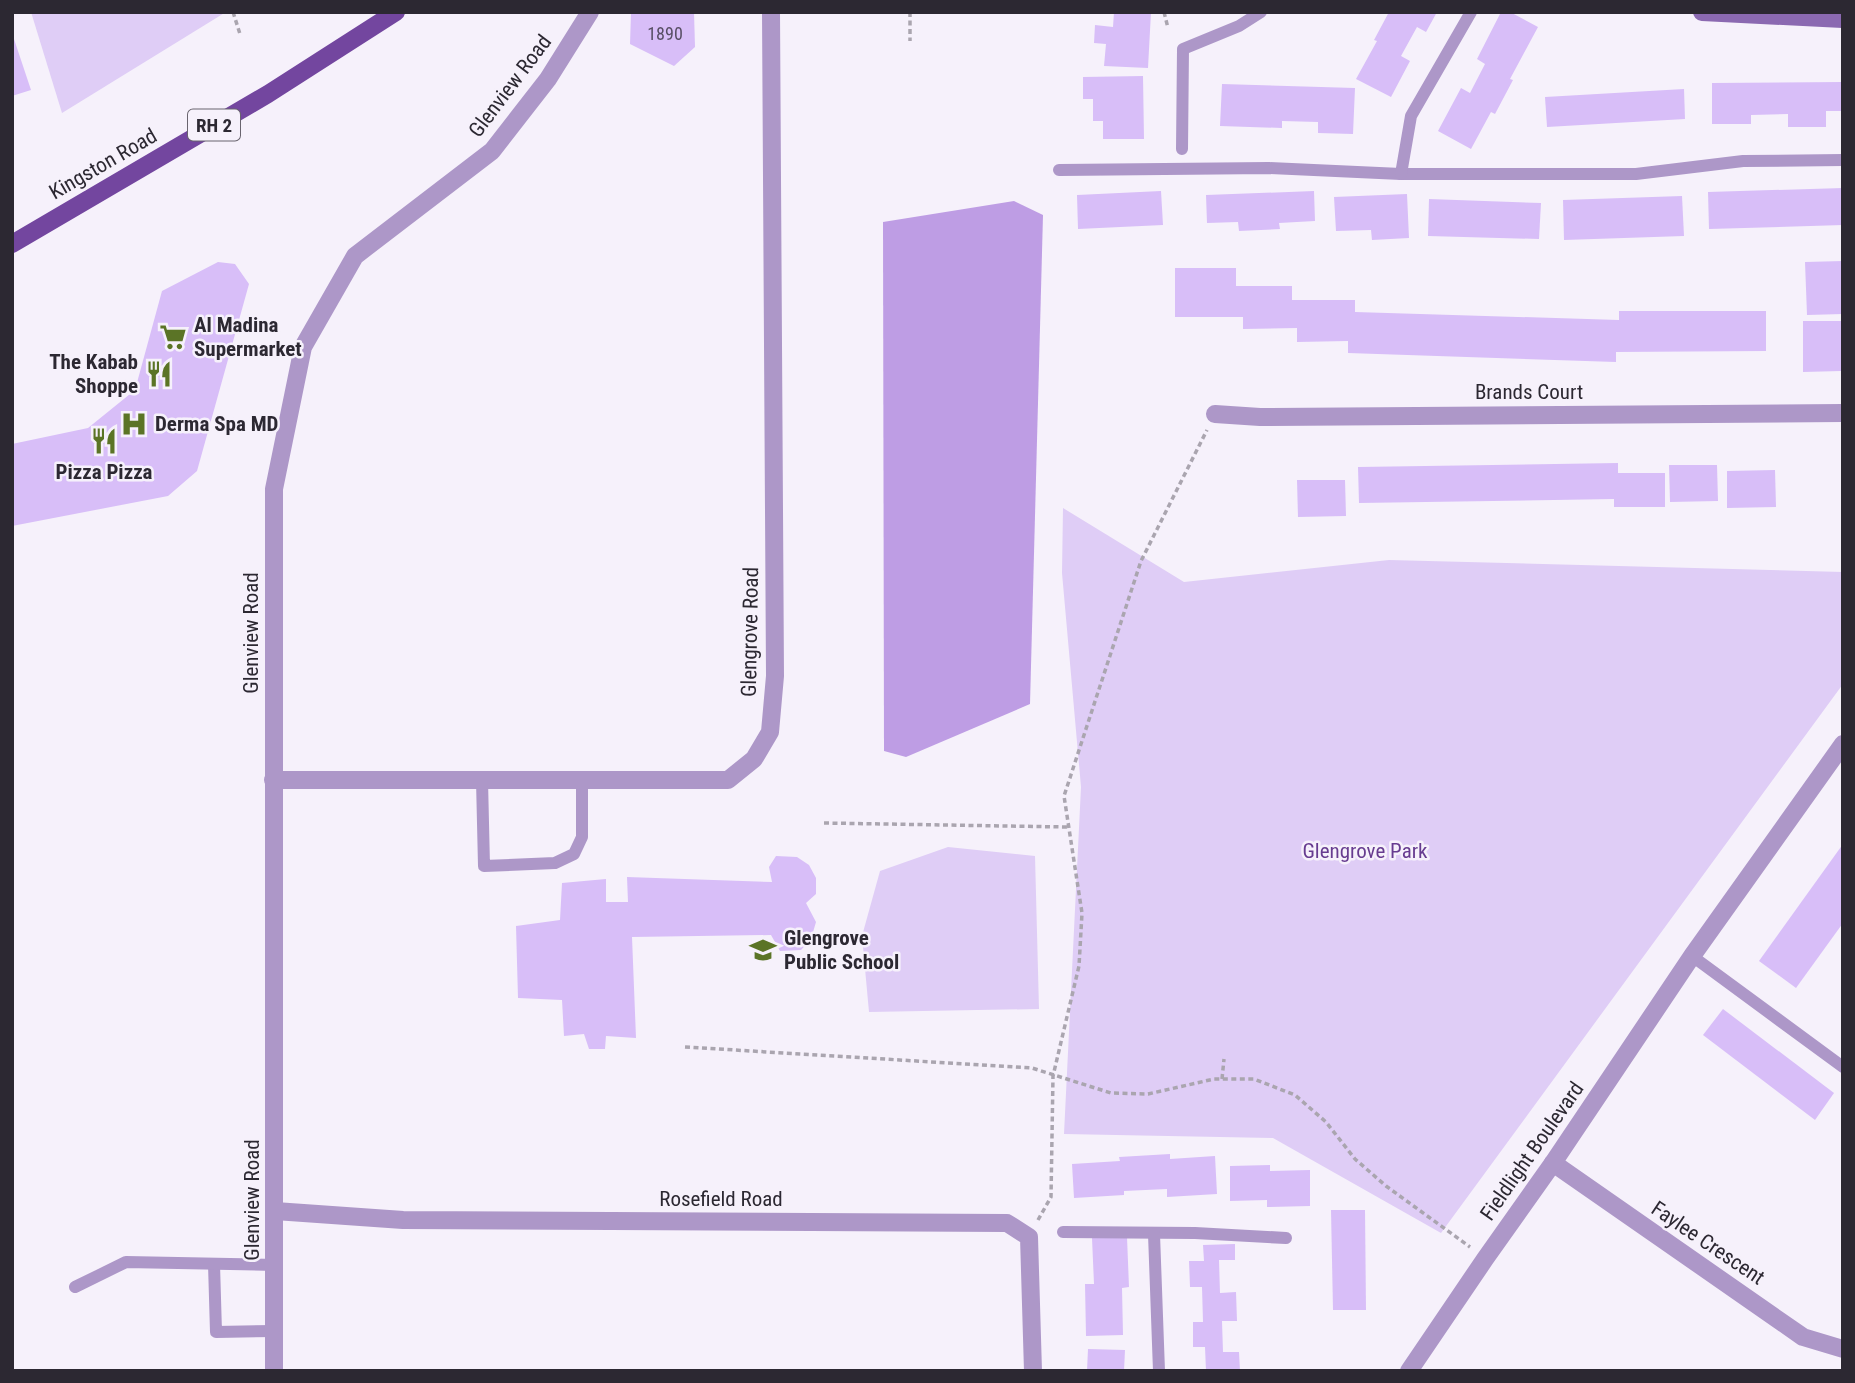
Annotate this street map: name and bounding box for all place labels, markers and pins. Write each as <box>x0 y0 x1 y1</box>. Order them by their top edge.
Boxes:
place label: Al Madina Supermarket <box>194 313 302 361</box>
supermarket icon: Al Madina Supermarket <box>158 322 188 352</box>
place label: The Kabab Shoppe <box>49 350 138 398</box>
restaurant icon: The Kabab Shoppe <box>144 359 174 389</box>
hospital icon: Derma Spa MD <box>119 409 149 439</box>
place label: Derma Spa MD <box>155 412 278 436</box>
restaurant icon: Pizza Pizza <box>89 426 119 456</box>
place label: Pizza Pizza <box>55 460 153 484</box>
place label: Glengrove Public School <box>784 926 899 974</box>
school or university icon: Glengrove Public School <box>748 935 778 965</box>

